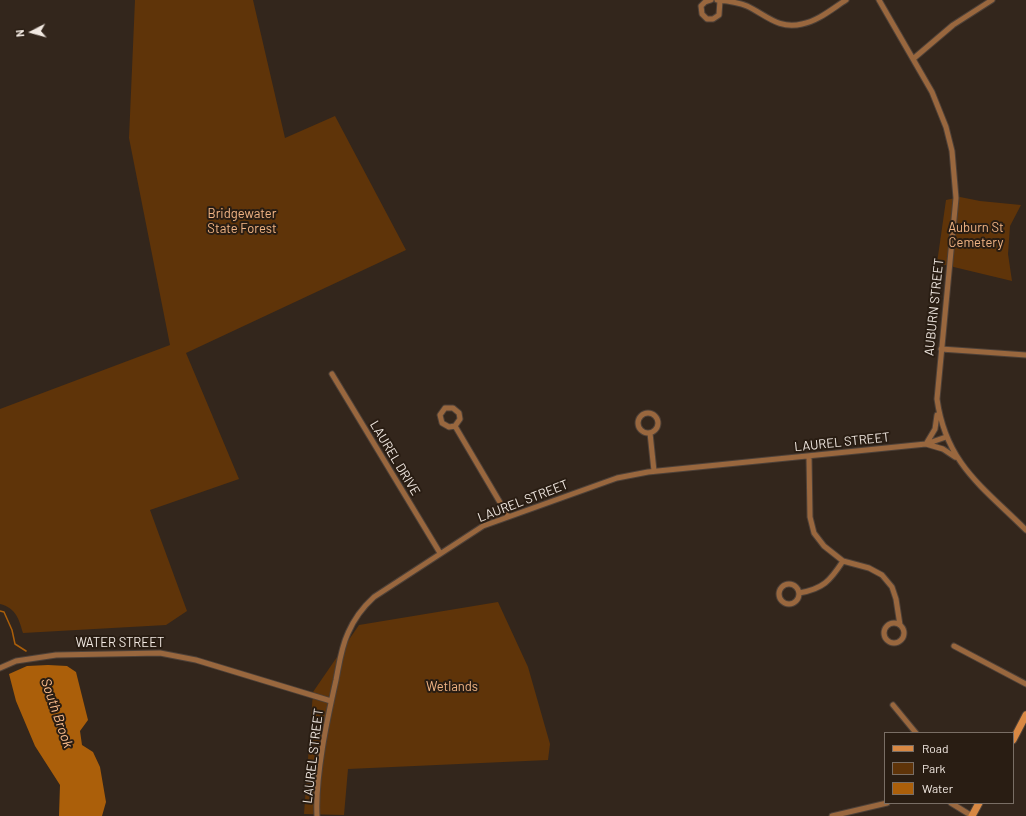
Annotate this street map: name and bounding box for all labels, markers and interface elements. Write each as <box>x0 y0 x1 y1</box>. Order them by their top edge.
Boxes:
north arrow <box>12 12 52 52</box>
text: N <box>13 29 26 38</box>
park label: Bridgewater State Forest <box>207 206 277 237</box>
park label: Auburn St Cemetery <box>948 220 1004 251</box>
street label: AUBURN STREET <box>921 257 947 357</box>
street label: LAUREL DRIVE <box>367 418 423 498</box>
street label: LAUREL STREET <box>794 429 890 455</box>
street label: LAUREL STREET <box>475 477 571 525</box>
street label: WATER STREET <box>76 635 164 651</box>
water label: South Brook <box>37 676 77 750</box>
park label: Wetlands <box>426 679 478 695</box>
street label: LAUREL STREET <box>299 708 327 804</box>
legend <box>884 732 1014 804</box>
text: Road <box>922 741 949 755</box>
text: Park <box>922 761 946 775</box>
text: Water <box>922 781 953 795</box>

